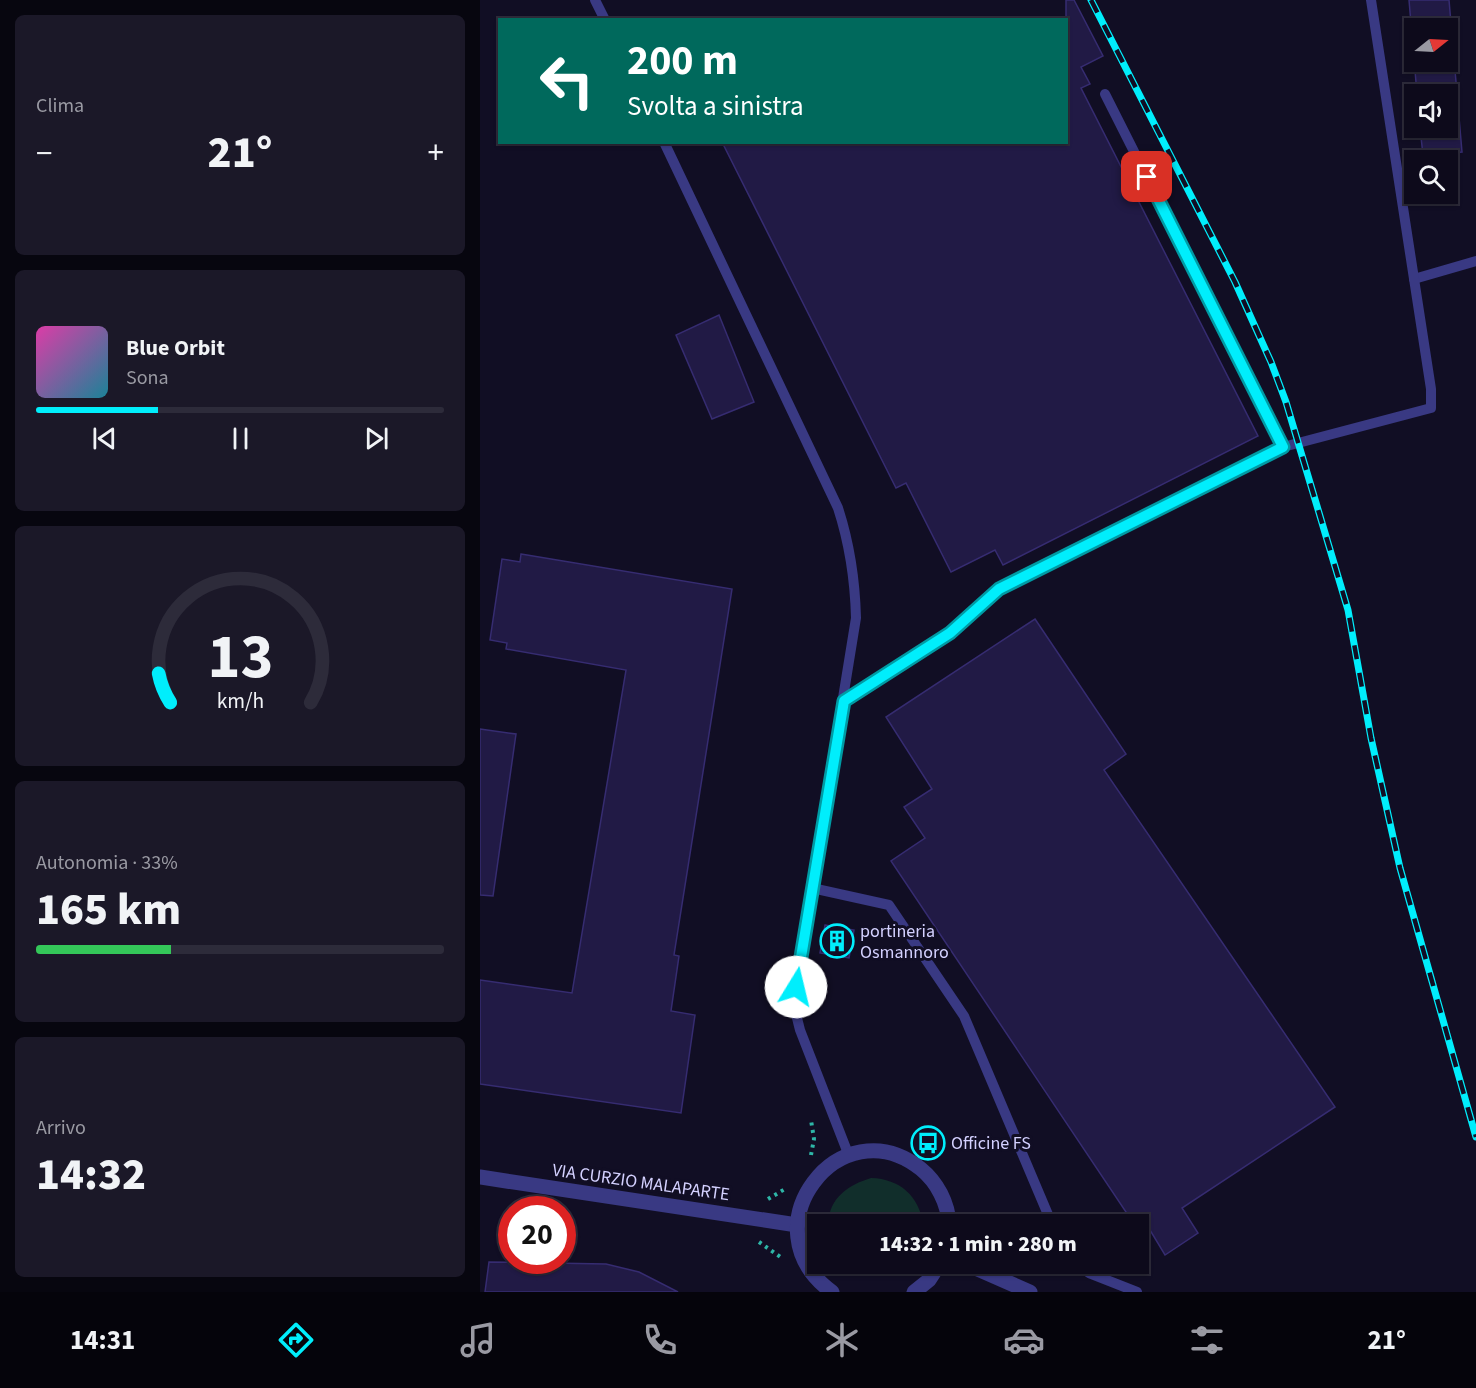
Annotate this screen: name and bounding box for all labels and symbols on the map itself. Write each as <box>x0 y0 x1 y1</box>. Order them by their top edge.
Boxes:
north arrow <box>1404 18 1458 72</box>
pin <box>1121 151 1172 202</box>
place label: portineria Osmannoro <box>860 919 949 965</box>
building icon: portineria Osmannoro <box>819 923 855 959</box>
position arrow <box>764 955 828 1019</box>
bus stop icon: Officine FS <box>910 1125 946 1161</box>
place label: Officine FS <box>951 1131 1031 1156</box>
street label: VIA CURZIO MALAPARTE <box>551 1158 731 1207</box>
speed limit sign: 20 <box>498 1196 576 1274</box>

